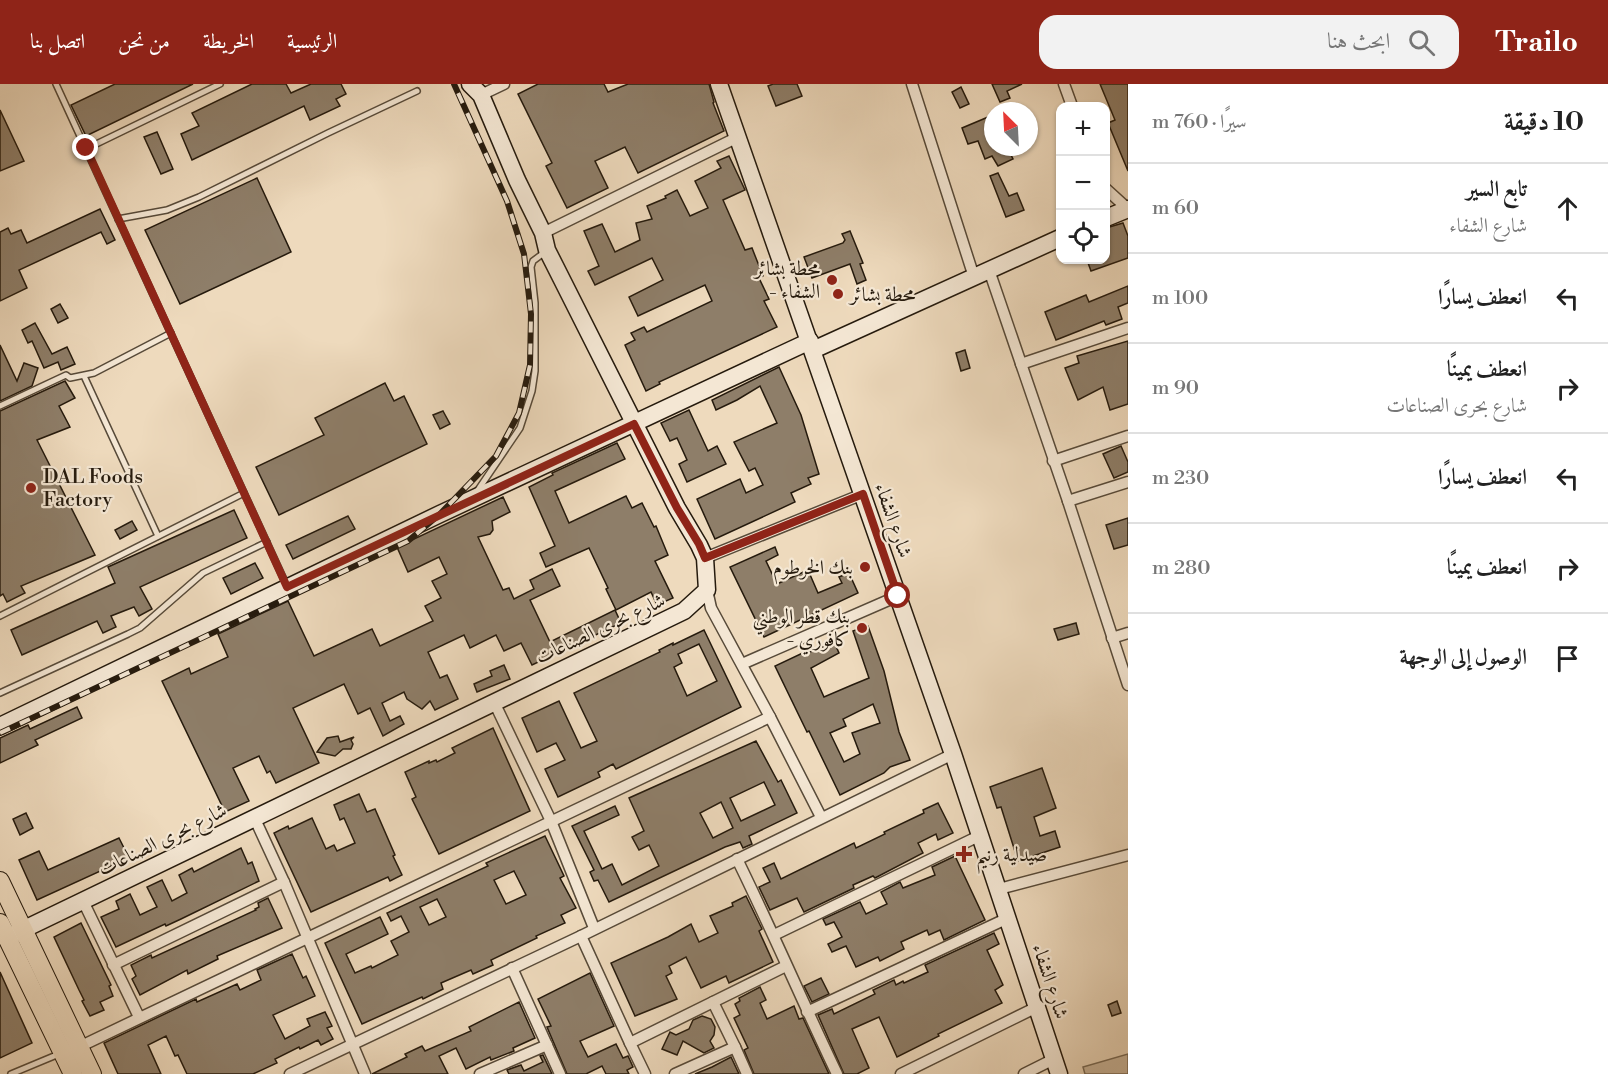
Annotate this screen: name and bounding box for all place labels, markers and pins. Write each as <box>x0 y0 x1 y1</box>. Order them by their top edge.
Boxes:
place label: محطة بشائر - الشفاء <box>753 257 820 305</box>
marker: محطة بشائر - الشفاء <box>825 273 839 287</box>
place label: محطة بشائر <box>848 283 915 308</box>
marker: محطة بشائر <box>831 287 845 301</box>
place label: DAL Foods Factory <box>43 465 143 513</box>
marker: DAL Foods Factory <box>24 481 38 495</box>
place label: بنك الخرطوم <box>773 556 853 585</box>
marker: بنك الخرطوم <box>858 560 872 574</box>
place label: بنك قطر الوطني - كافوري <box>753 605 850 655</box>
marker: بنك قطر الوطني - كافوري <box>855 621 869 635</box>
place label: صيدلية رنيم <box>976 843 1047 874</box>
marker: صيدلية رنيم <box>957 847 971 861</box>

